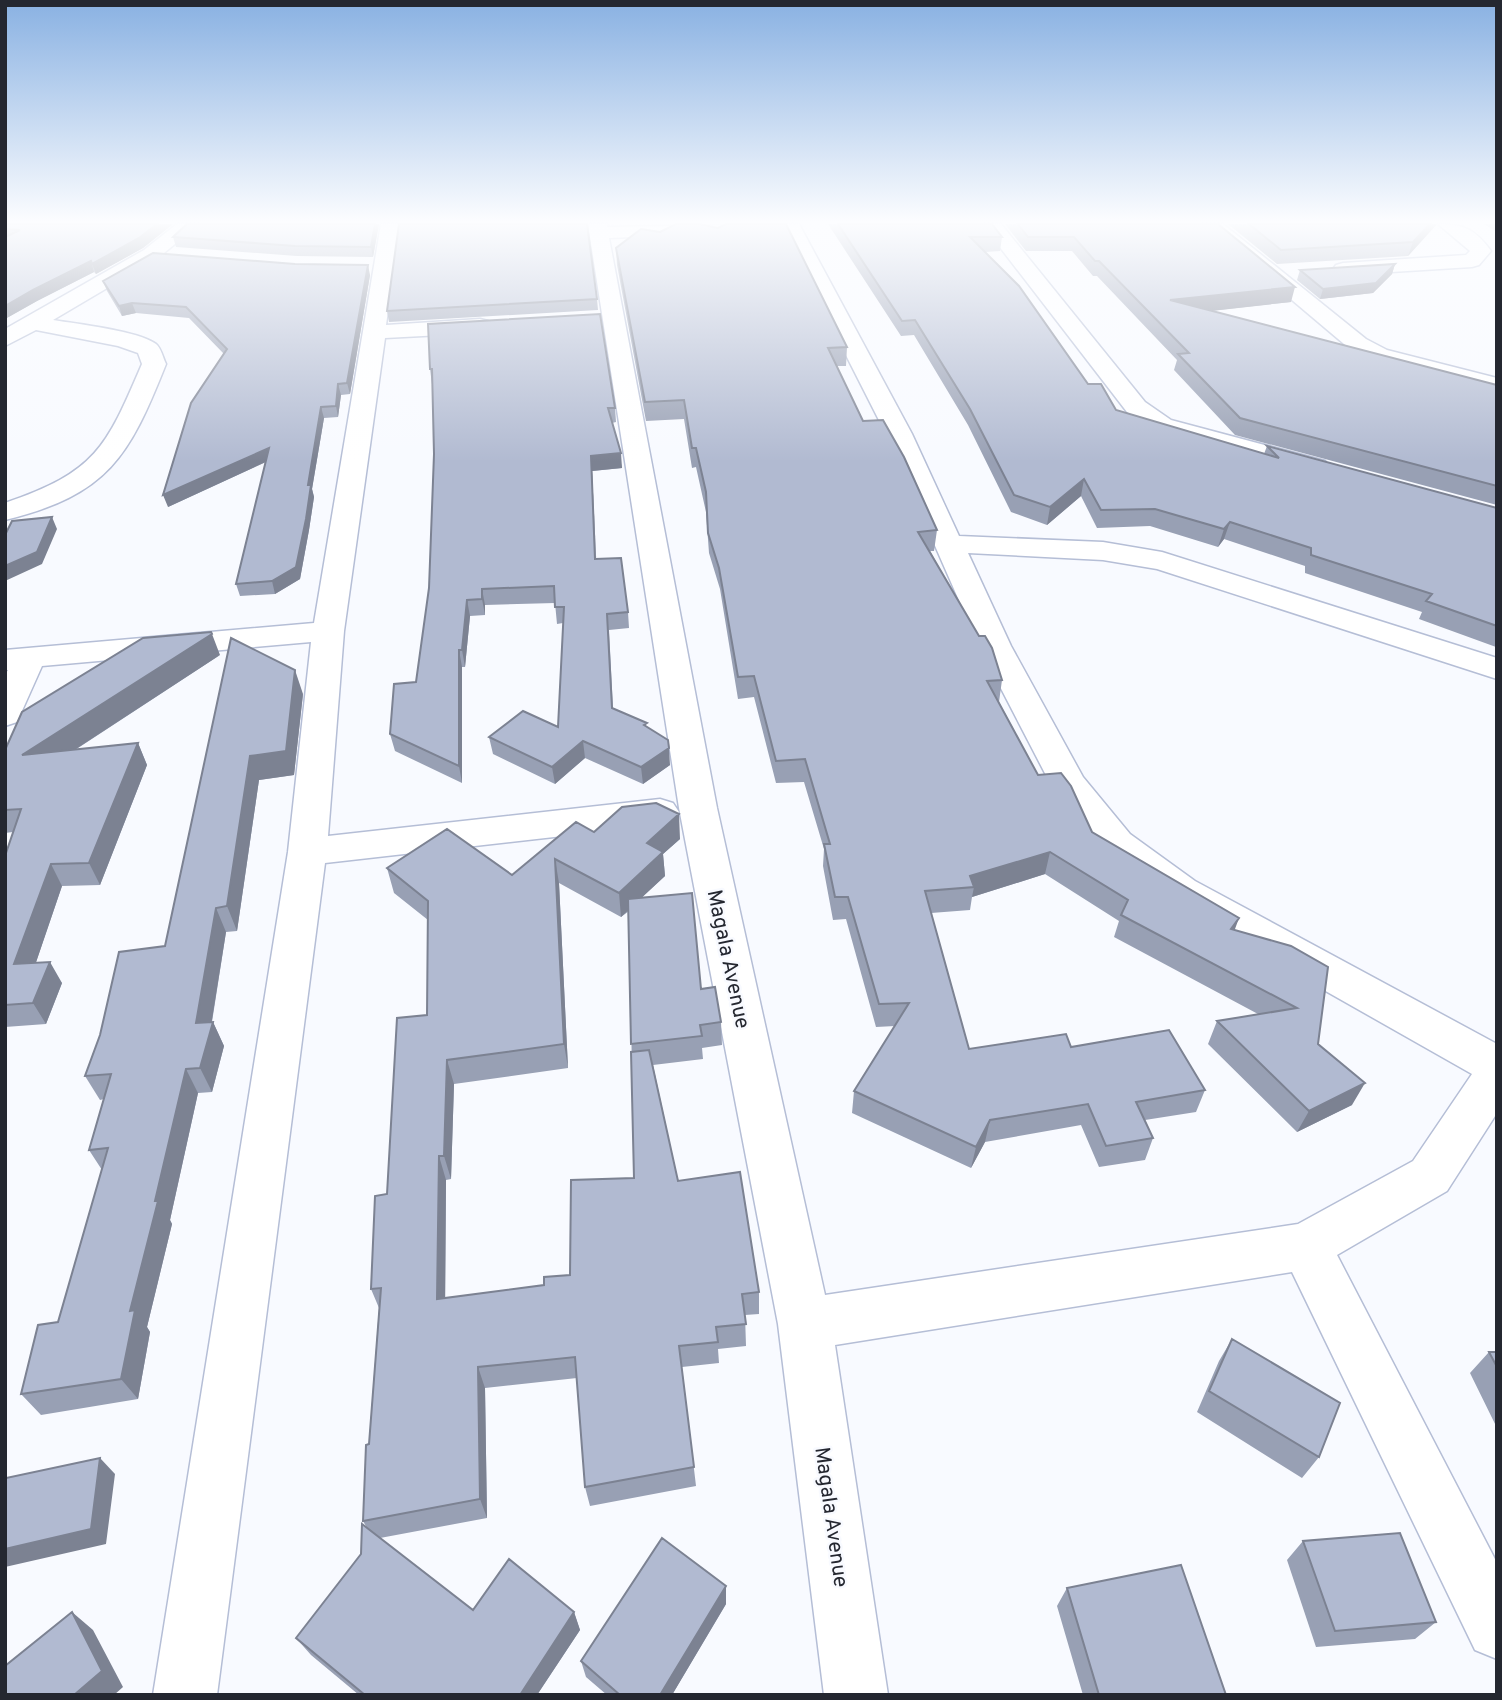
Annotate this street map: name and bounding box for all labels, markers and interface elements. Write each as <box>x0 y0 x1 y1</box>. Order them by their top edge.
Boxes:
street label: Magala Avenue <box>700 887 755 1031</box>
street label: Magala Avenue <box>807 1445 854 1589</box>

